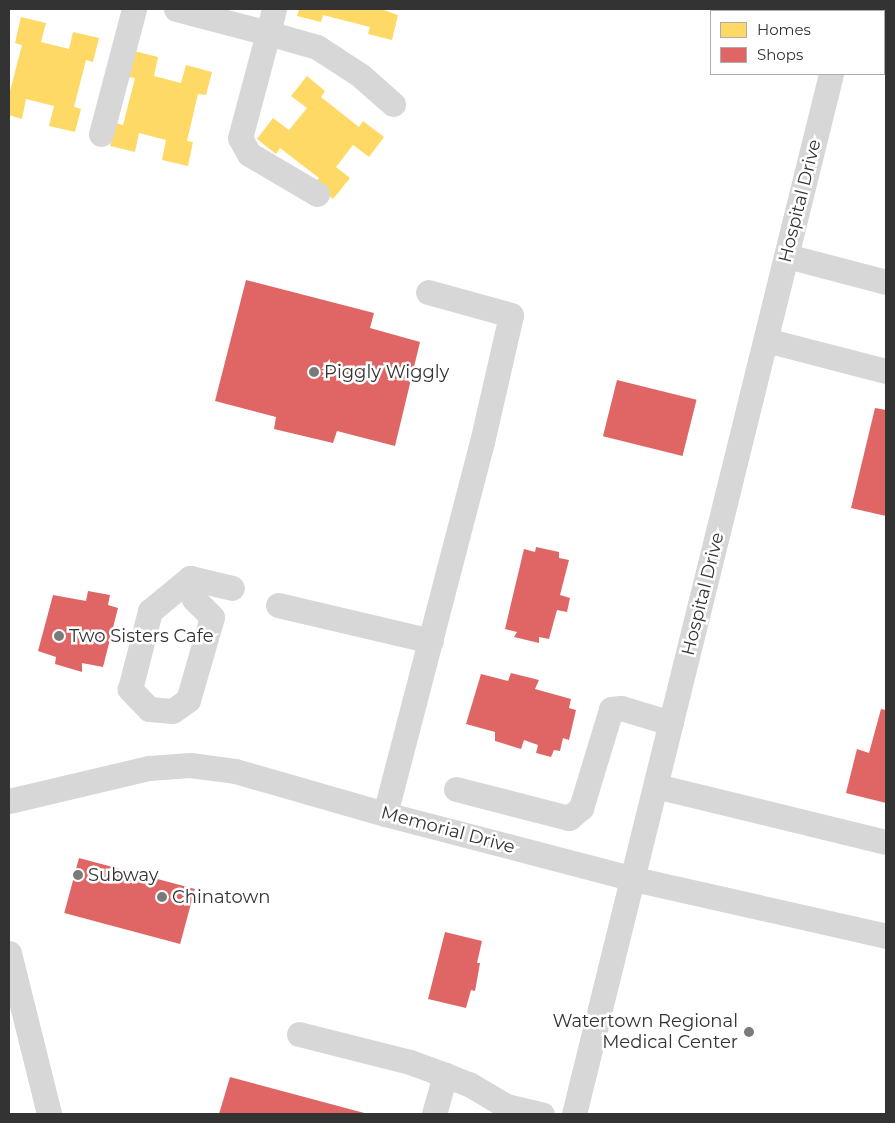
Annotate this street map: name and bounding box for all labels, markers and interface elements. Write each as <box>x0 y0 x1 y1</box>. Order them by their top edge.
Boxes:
legend <box>710 10 885 75</box>
text: Homes <box>757 20 811 39</box>
text: Shops <box>757 45 803 64</box>
street label: Hospital Drive <box>774 137 826 265</box>
place label: Piggly Wiggly <box>324 361 449 383</box>
marker: Piggly Wiggly <box>308 366 320 378</box>
street label: Hospital Drive <box>677 530 729 658</box>
place label: Two Sisters Cafe <box>69 625 214 647</box>
marker: Two Sisters Cafe <box>53 630 65 642</box>
street label: Memorial Drive <box>379 802 517 858</box>
place label: Subway <box>88 864 159 886</box>
marker: Subway <box>72 869 84 881</box>
place label: Chinatown <box>172 886 271 908</box>
marker: Chinatown <box>156 891 168 903</box>
place label: Watertown Regional Medical Center <box>552 1011 738 1054</box>
marker: Watertown Regional Medical Center <box>742 1025 756 1039</box>

